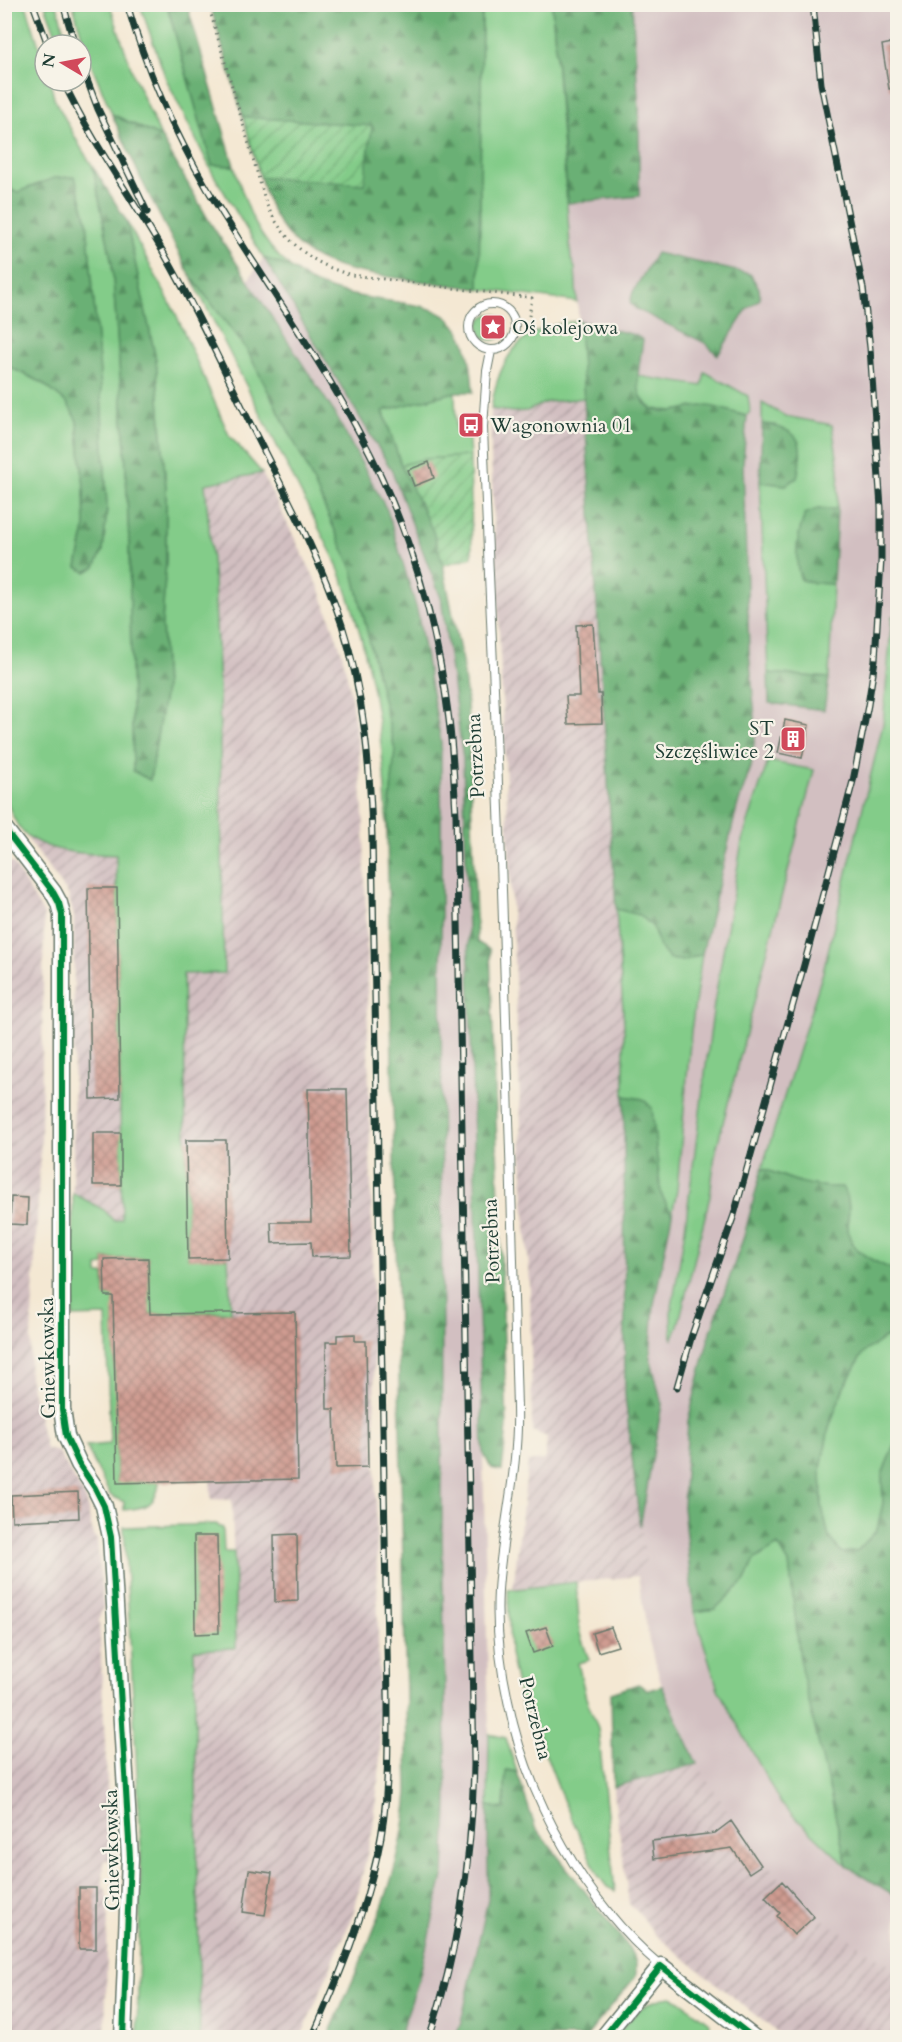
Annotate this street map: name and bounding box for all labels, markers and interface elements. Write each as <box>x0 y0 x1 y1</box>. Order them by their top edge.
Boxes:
north arrow <box>33 33 93 93</box>
text: N <box>37 52 61 69</box>
place icon: Oś kolejowa <box>478 312 508 342</box>
place label: Oś kolejowa <box>512 314 619 341</box>
bus stop icon: Wagonownia 01 <box>456 410 486 440</box>
place label: Wagonownia 01 <box>489 412 632 439</box>
street label: Potrzebna <box>460 712 491 799</box>
place label: ST Szczęśliwice 2 <box>655 715 774 765</box>
building icon: ST Szczęśliwice 2 <box>778 724 808 754</box>
street label: Potrzebna <box>477 1198 506 1284</box>
street label: Gniewkowska <box>33 1297 62 1419</box>
street label: Potrzebna <box>512 1674 559 1763</box>
street label: Gniewkowska <box>97 1789 126 1911</box>

